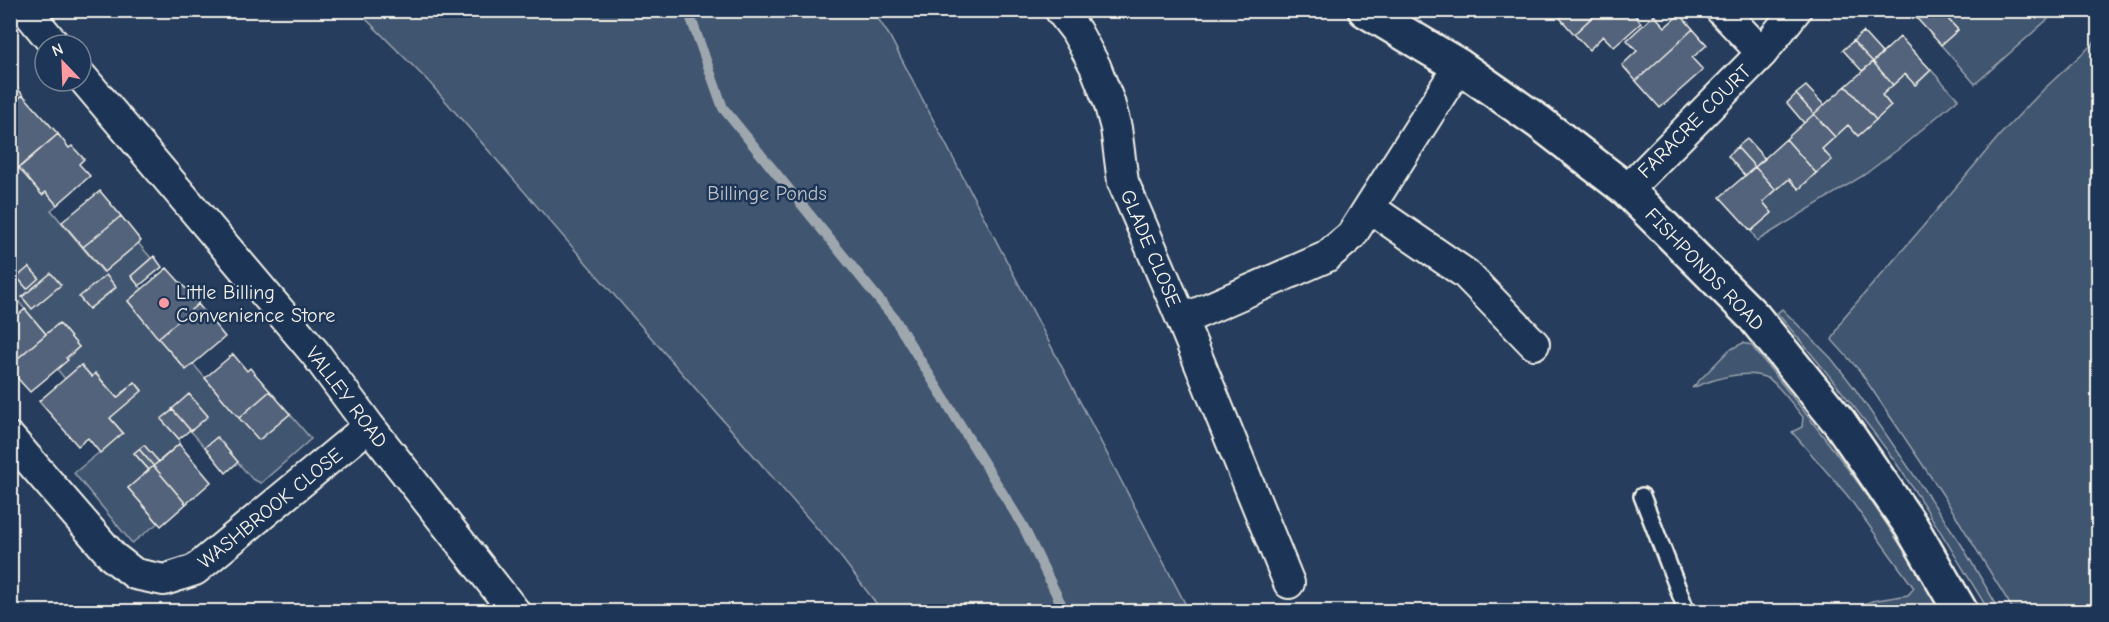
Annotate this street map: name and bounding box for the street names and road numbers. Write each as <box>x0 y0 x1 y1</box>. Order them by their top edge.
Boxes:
street label: FARACRE COURT <box>1633 60 1756 183</box>
street label: GLADE CLOSE <box>1116 186 1186 310</box>
street label: FISHPONDS ROAD <box>1640 203 1769 335</box>
street label: VALLEY ROAD <box>301 342 392 452</box>
street label: WASHBROOK CLOSE <box>194 443 347 574</box>

